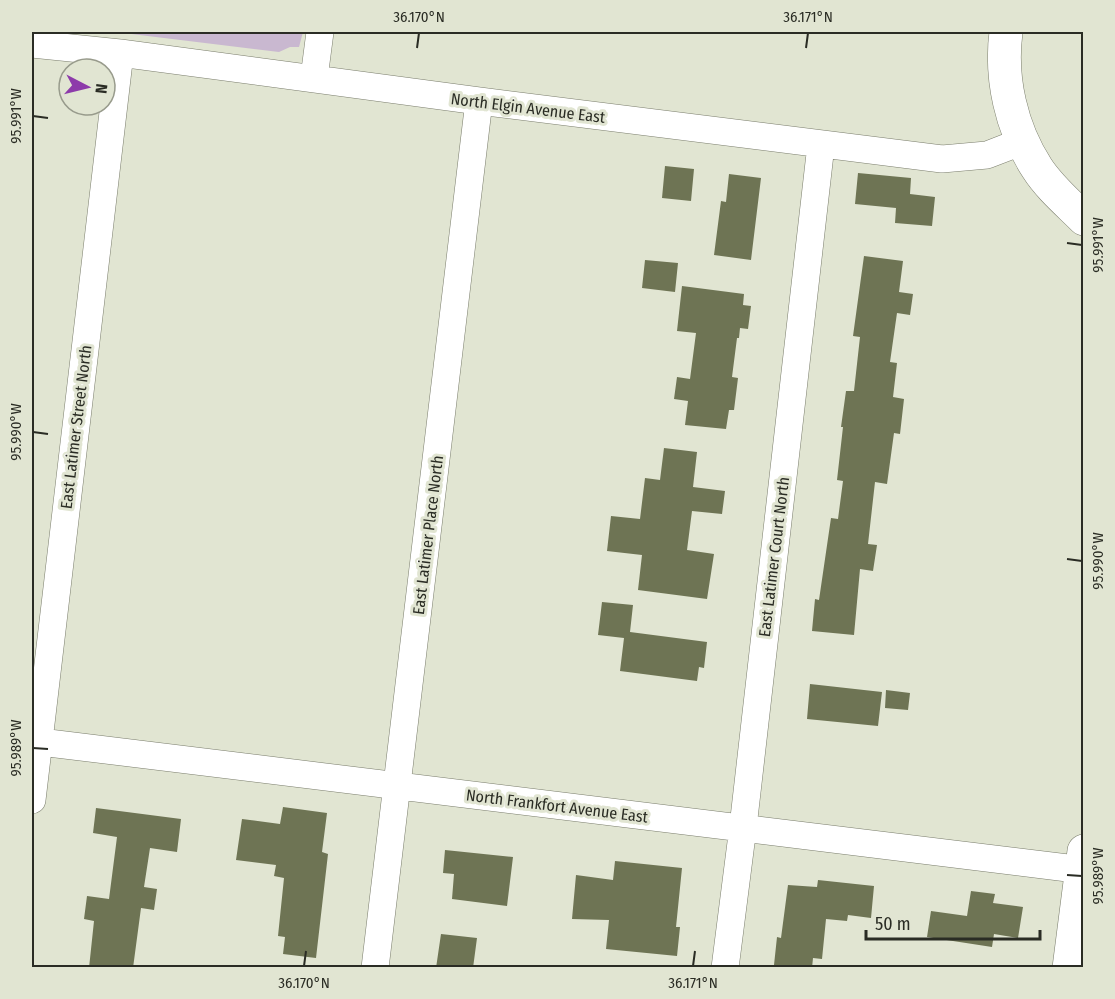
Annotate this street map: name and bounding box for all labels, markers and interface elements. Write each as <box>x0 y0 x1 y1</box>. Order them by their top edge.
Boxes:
text: 36.170°N <box>393 8 445 26</box>
text: 36.171°N <box>783 8 833 26</box>
north arrow <box>57 57 117 117</box>
text: N <box>91 83 111 95</box>
text: 95.991°W <box>7 88 25 144</box>
street label: North Elgin Avenue East <box>450 89 607 127</box>
text: 95.991°W <box>1089 217 1107 273</box>
street label: East Latimer Street North <box>57 344 95 510</box>
text: 95.990°W <box>7 403 25 461</box>
street label: East Latimer Place North <box>409 454 447 616</box>
street label: East Latimer Court North <box>755 476 793 638</box>
text: 95.990°W <box>1089 532 1107 590</box>
text: 95.989°W <box>7 719 25 777</box>
street label: North Frankfort Avenue East <box>465 785 650 827</box>
text: 95.989°W <box>1089 847 1107 905</box>
scale bar <box>866 903 1040 941</box>
text: 50 m <box>875 913 911 935</box>
text: 36.170°N <box>278 974 330 992</box>
text: 36.171°N <box>668 974 718 992</box>

